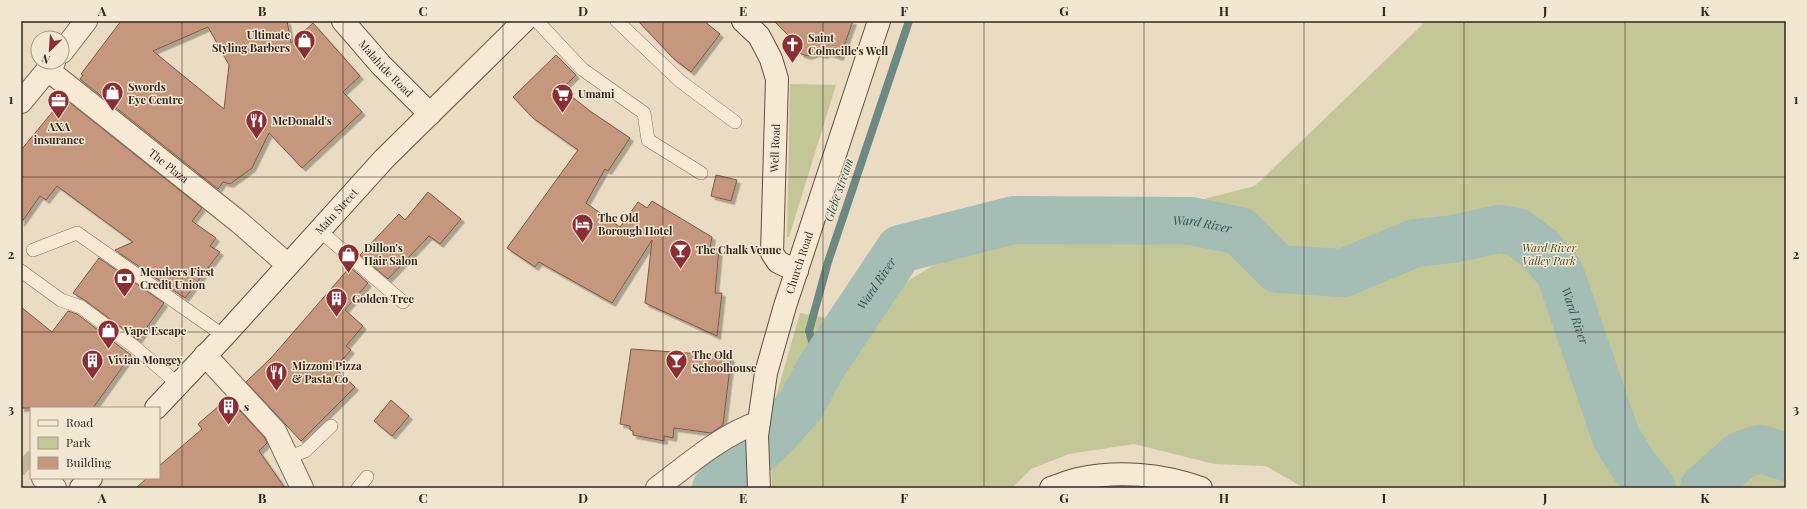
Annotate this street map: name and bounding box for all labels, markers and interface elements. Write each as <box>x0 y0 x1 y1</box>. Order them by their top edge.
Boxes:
text: A <box>97 2 107 19</box>
text: B <box>258 2 267 19</box>
text: C <box>418 2 428 19</box>
text: D <box>578 2 588 19</box>
text: E <box>739 2 747 19</box>
text: F <box>900 2 908 19</box>
text: G <box>1059 2 1069 19</box>
text: H <box>1219 2 1229 19</box>
text: I <box>1382 2 1387 19</box>
text: J <box>1542 2 1548 19</box>
text: K <box>1700 2 1710 19</box>
place label: Ultimate Styling Barbers <box>212 27 290 55</box>
shop icon: Ultimate Styling Barbers <box>292 28 318 61</box>
north arrow <box>30 30 70 70</box>
place label: Saint Colmcille's Well <box>808 30 889 58</box>
church icon: Saint Colmcille's Well <box>780 31 806 64</box>
street label: Malahide Road <box>356 37 417 100</box>
text: N <box>39 51 52 68</box>
place label: Swords Eye Centre <box>128 79 183 107</box>
shop icon: Swords Eye Centre <box>99 80 125 113</box>
supermarket icon: Umami <box>549 81 575 114</box>
place label: Umami <box>578 86 615 101</box>
office icon: AXA insurance <box>46 88 72 121</box>
text: 1 <box>9 90 14 107</box>
text: 1 <box>1794 90 1799 107</box>
restaurant icon: McDonald's <box>243 108 269 141</box>
place label: McDonald's <box>272 113 332 128</box>
place label: AXA insurance <box>34 119 85 147</box>
street label: Well Road <box>766 123 783 174</box>
street label: The Plaza <box>146 145 192 186</box>
water label: Glebe stream <box>820 156 856 223</box>
street label: Main Street <box>312 185 361 237</box>
place label: The Old Borough Hotel <box>598 210 673 238</box>
hotel icon: The Old Borough Hotel <box>570 211 596 244</box>
water label: Ward River <box>1173 212 1234 236</box>
street label: Church Road <box>782 229 816 296</box>
bar icon: The Chalk Venue <box>667 237 693 270</box>
place label: Dillon's Hair Salon <box>364 240 418 268</box>
park label: Ward River Valley Park <box>1522 240 1576 268</box>
shop icon: Dillon's Hair Salon <box>336 241 362 274</box>
place label: The Chalk Venue <box>696 242 782 257</box>
text: 2 <box>8 245 15 262</box>
text: 2 <box>1793 245 1800 262</box>
water label: Ward River <box>853 253 900 312</box>
place label: Members First Credit Union <box>140 264 214 292</box>
bank icon: Members First Credit Union <box>111 265 137 298</box>
water label: Ward River <box>1558 285 1593 347</box>
building icon: Golden Tree <box>324 286 350 319</box>
place label: Golden Tree <box>352 291 414 306</box>
shop icon: Vape Escape <box>95 318 121 351</box>
place label: Vape Escape <box>123 323 187 338</box>
building icon: Vivian Mongey <box>80 347 106 380</box>
place label: The Old Schoolhouse <box>692 347 757 375</box>
bar icon: The Old Schoolhouse <box>664 348 690 381</box>
place label: Vivian Mongey <box>107 352 183 367</box>
place label: Mizzoni Pizza & Pasta Co <box>292 358 362 386</box>
restaurant icon: Mizzoni Pizza & Pasta Co <box>264 359 290 392</box>
building icon: s <box>215 394 241 427</box>
place label: s <box>244 399 249 414</box>
text: 3 <box>8 400 14 417</box>
text: 3 <box>1793 400 1799 417</box>
legend <box>30 407 160 479</box>
text: Road <box>66 414 93 430</box>
text: Park <box>66 434 91 450</box>
text: Building <box>66 454 112 470</box>
text: A <box>97 489 107 506</box>
text: B <box>258 489 267 506</box>
text: C <box>418 489 428 506</box>
text: D <box>578 489 588 506</box>
text: E <box>739 489 747 506</box>
text: F <box>900 489 908 506</box>
text: G <box>1059 489 1069 506</box>
text: H <box>1219 489 1229 506</box>
text: I <box>1382 489 1387 506</box>
text: J <box>1542 489 1548 506</box>
text: K <box>1700 489 1710 506</box>

